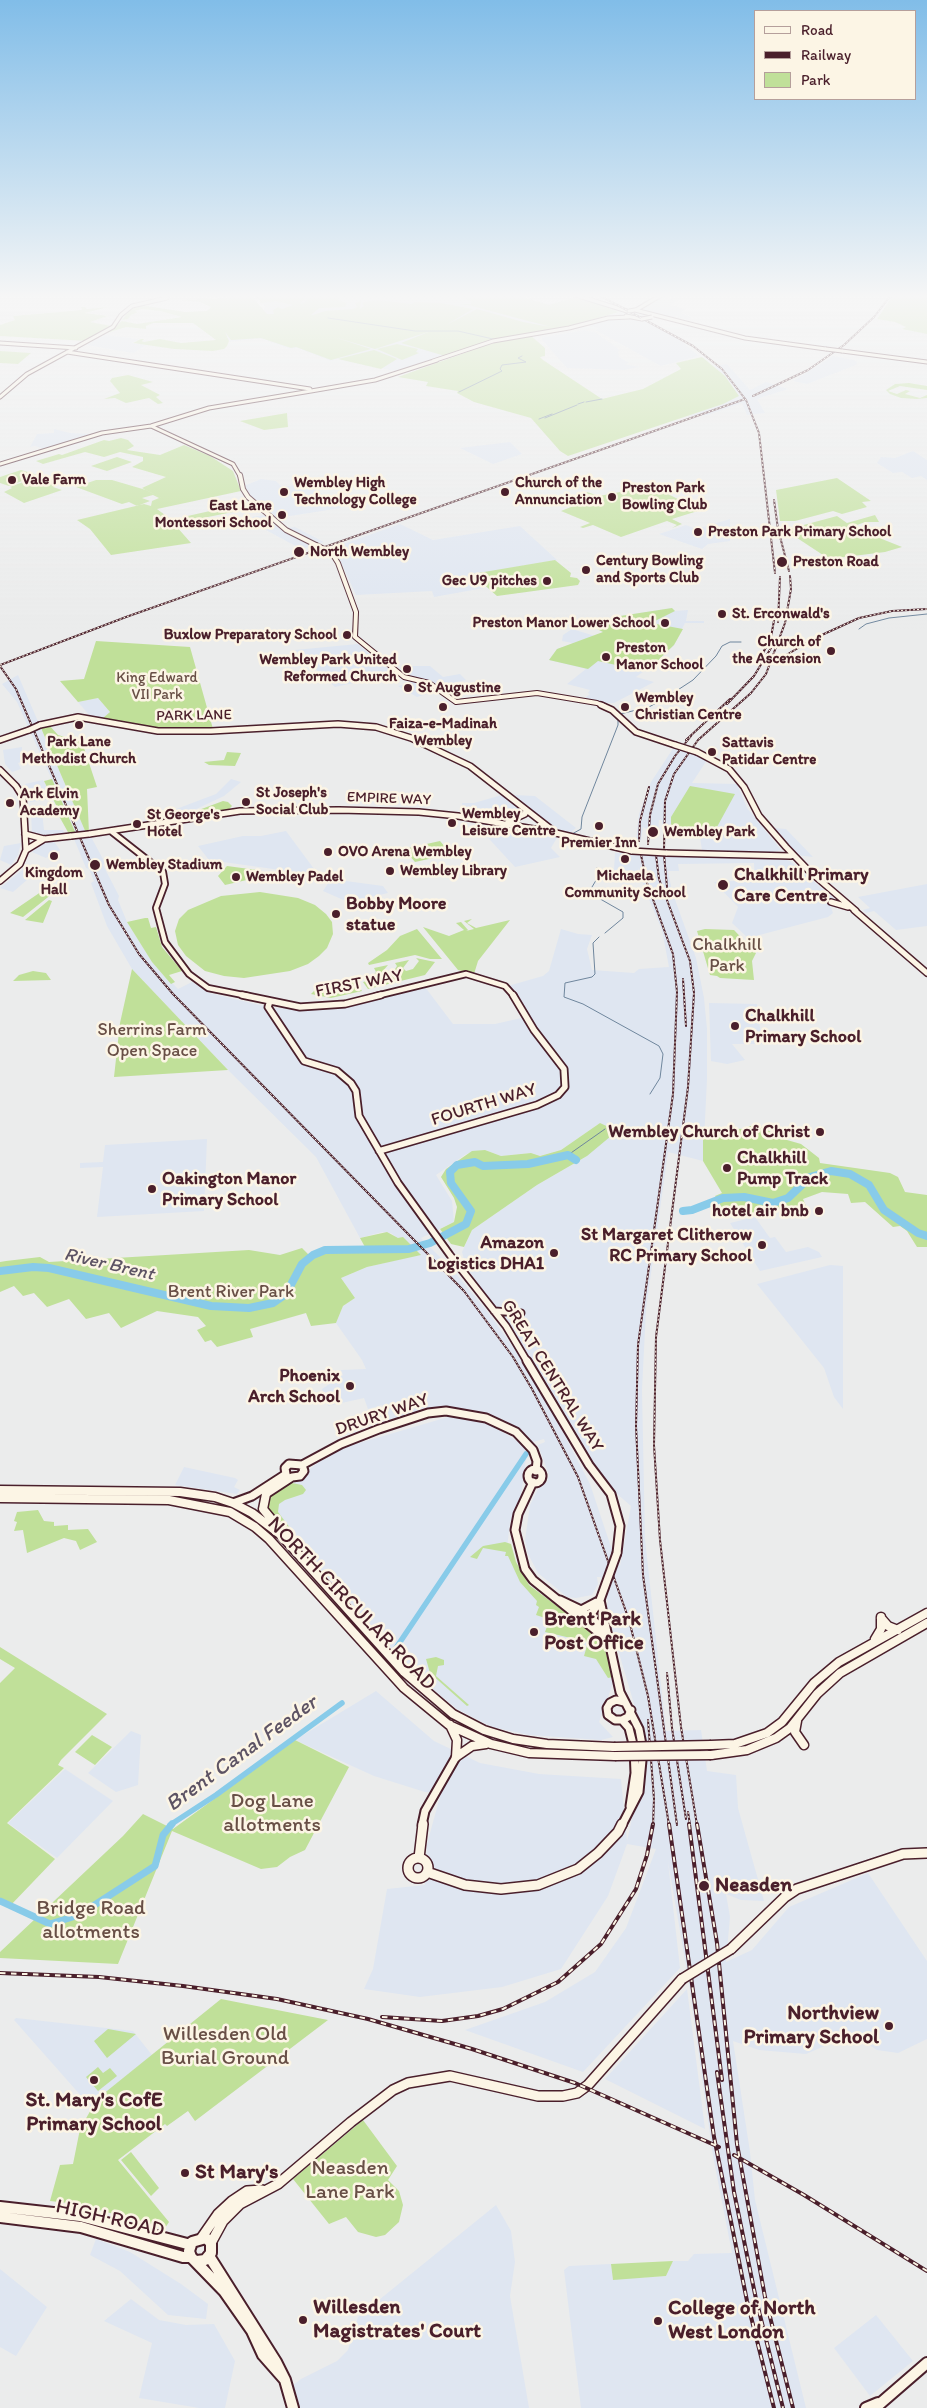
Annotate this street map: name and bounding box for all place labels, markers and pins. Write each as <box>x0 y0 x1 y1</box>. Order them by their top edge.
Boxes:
place label: Vale Farm <box>22 471 86 489</box>
marker: Vale Farm <box>6 474 18 486</box>
place label: Wembley High Technology College <box>294 474 417 509</box>
place label: Church of the Annunciation <box>515 474 602 509</box>
place label: Preston Park Bowling Club <box>622 479 707 514</box>
marker: Wembley High Technology College <box>278 486 290 498</box>
marker: Church of the Annunciation <box>499 486 511 498</box>
marker: Preston Park Bowling Club <box>606 491 618 503</box>
place label: East Lane Montessori School <box>155 497 272 532</box>
marker: East Lane Montessori School <box>276 509 288 521</box>
place label: Preston Park Primary School <box>708 523 891 541</box>
marker: Preston Park Primary School <box>692 526 704 538</box>
place label: North Wembley <box>310 543 409 561</box>
marker: North Wembley <box>292 545 306 559</box>
place label: Century Bowling and Sports Club <box>596 552 703 587</box>
place label: Preston Road <box>793 553 879 571</box>
marker: Preston Road <box>775 555 789 569</box>
marker: Century Bowling and Sports Club <box>580 564 592 576</box>
place label: Gec U9 pitches <box>442 572 537 590</box>
marker: Gec U9 pitches <box>541 575 553 587</box>
place label: St. Erconwald's <box>732 605 830 623</box>
marker: St. Erconwald's <box>716 608 728 620</box>
place label: Preston Manor Lower School <box>473 614 655 632</box>
marker: Preston Manor Lower School <box>659 617 671 629</box>
place label: Buxlow Preparatory School <box>164 626 337 644</box>
marker: Buxlow Preparatory School <box>341 629 353 641</box>
place label: Church of the Ascension <box>732 633 821 668</box>
place label: Preston Manor School <box>616 639 703 674</box>
marker: Church of the Ascension <box>825 645 837 657</box>
place label: Wembley Park United Reformed Church <box>259 651 397 686</box>
marker: Preston Manor School <box>600 651 612 663</box>
marker: Wembley Park United Reformed Church <box>401 663 413 675</box>
place label: St Augustine <box>418 679 501 697</box>
marker: St Augustine <box>402 682 414 694</box>
place label: Wembley Christian Centre <box>635 689 742 724</box>
marker: Faiza-e-Madinah Wembley <box>437 701 449 713</box>
marker: Wembley Christian Centre <box>619 701 631 713</box>
place label: Faiza-e-Madinah Wembley <box>389 715 497 750</box>
marker: Park Lane Methodist Church <box>73 719 85 731</box>
place label: Park Lane Methodist Church <box>22 733 136 768</box>
place label: Sattavis Patidar Centre <box>722 734 816 769</box>
marker: Sattavis Patidar Centre <box>706 746 718 758</box>
place label: St Joseph's Social Club <box>256 784 328 819</box>
place label: Ark Elvin Academy <box>20 785 79 820</box>
marker: St Joseph's Social Club <box>240 796 252 808</box>
marker: Ark Elvin Academy <box>4 797 16 809</box>
place label: Wembley Leisure Centre <box>462 805 556 840</box>
place label: St George's Hotel <box>147 806 220 841</box>
marker: Wembley Leisure Centre <box>446 817 458 829</box>
marker: St George's Hotel <box>131 818 143 830</box>
marker: Premier Inn <box>593 820 605 832</box>
place label: Wembley Park <box>664 823 755 841</box>
marker: Wembley Park <box>646 825 660 839</box>
place label: Premier Inn <box>561 834 637 852</box>
place label: OVO Arena Wembley <box>338 843 472 861</box>
marker: OVO Arena Wembley <box>322 846 334 858</box>
marker: Kingdom Hall <box>48 850 60 862</box>
marker: Michaela Community School <box>619 853 631 865</box>
place label: Wembley Stadium <box>106 856 222 874</box>
marker: Wembley Stadium <box>88 858 102 872</box>
place label: Wembley Library <box>400 862 507 880</box>
place label: Kingdom Hall <box>25 864 83 899</box>
place label: Chalkhill Primary Care Centre <box>734 864 869 906</box>
marker: Wembley Library <box>384 865 396 877</box>
place label: Michaela Community School <box>564 867 686 902</box>
place label: Wembley Padel <box>246 868 343 886</box>
marker: Wembley Padel <box>230 871 242 883</box>
marker: Chalkhill Primary Care Centre <box>716 878 730 892</box>
place label: Bobby Moore statue <box>346 893 446 936</box>
marker: Bobby Moore statue <box>330 908 342 920</box>
place label: Chalkhill Primary School <box>745 1005 861 1048</box>
marker: Chalkhill Primary School <box>729 1020 741 1032</box>
place label: Wembley Church of Christ <box>608 1121 810 1143</box>
marker: Wembley Church of Christ <box>814 1126 826 1138</box>
place label: Chalkhill Pump Track <box>737 1147 828 1190</box>
marker: Chalkhill Pump Track <box>721 1162 733 1174</box>
place label: Oakington Manor Primary School <box>162 1168 296 1210</box>
marker: Oakington Manor Primary School <box>146 1183 158 1195</box>
place label: hotel air bnb <box>712 1200 809 1222</box>
marker: hotel air bnb <box>813 1205 825 1217</box>
place label: St Margaret Clitherow RC Primary School <box>581 1224 752 1266</box>
place label: Amazon Logistics DHA1 <box>428 1232 544 1274</box>
marker: St Margaret Clitherow RC Primary School <box>756 1239 768 1251</box>
marker: Amazon Logistics DHA1 <box>548 1247 560 1259</box>
place label: Phoenix Arch School <box>248 1365 340 1408</box>
marker: Phoenix Arch School <box>344 1380 356 1392</box>
place label: Brent Park Post Office <box>544 1607 644 1657</box>
marker: Brent Park Post Office <box>528 1626 540 1638</box>
place label: Neasden <box>715 1873 792 1899</box>
marker: Neasden <box>697 1879 711 1893</box>
place label: Northview Primary School <box>743 2001 879 2051</box>
marker: Northview Primary School <box>883 2020 895 2032</box>
marker: St. Mary's CofE Primary School <box>88 2074 100 2086</box>
place label: St. Mary's CofE Primary School <box>25 2088 163 2138</box>
place label: St Mary's <box>195 2160 278 2186</box>
marker: St Mary's <box>179 2167 191 2179</box>
place label: Willesden Magistrates' Court <box>313 2295 481 2345</box>
place label: College of North West London <box>668 2296 815 2346</box>
marker: Willesden Magistrates' Court <box>297 2314 309 2326</box>
marker: College of North West London <box>652 2315 664 2327</box>

